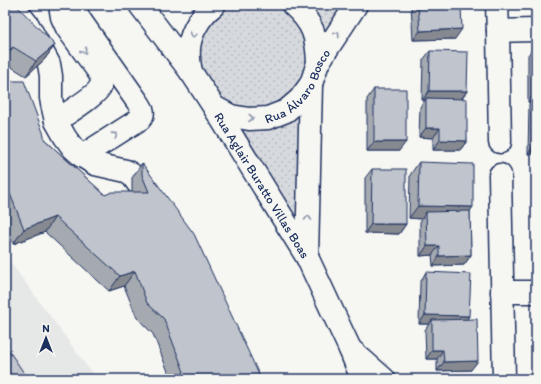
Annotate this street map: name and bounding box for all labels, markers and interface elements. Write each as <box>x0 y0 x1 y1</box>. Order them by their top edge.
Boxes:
one-way arrow <box>332 31 339 38</box>
one-way arrow <box>189 32 197 39</box>
street label: Rua Álvaro Bosco <box>262 45 333 126</box>
one-way arrow <box>79 47 87 54</box>
street label: Rua Aglair Buratto Villas Boas <box>212 109 313 261</box>
one-way arrow <box>248 114 254 123</box>
one-way arrow <box>111 132 118 140</box>
one-way arrow <box>304 215 312 221</box>
north arrow <box>26 318 66 358</box>
text: N <box>42 322 50 335</box>

